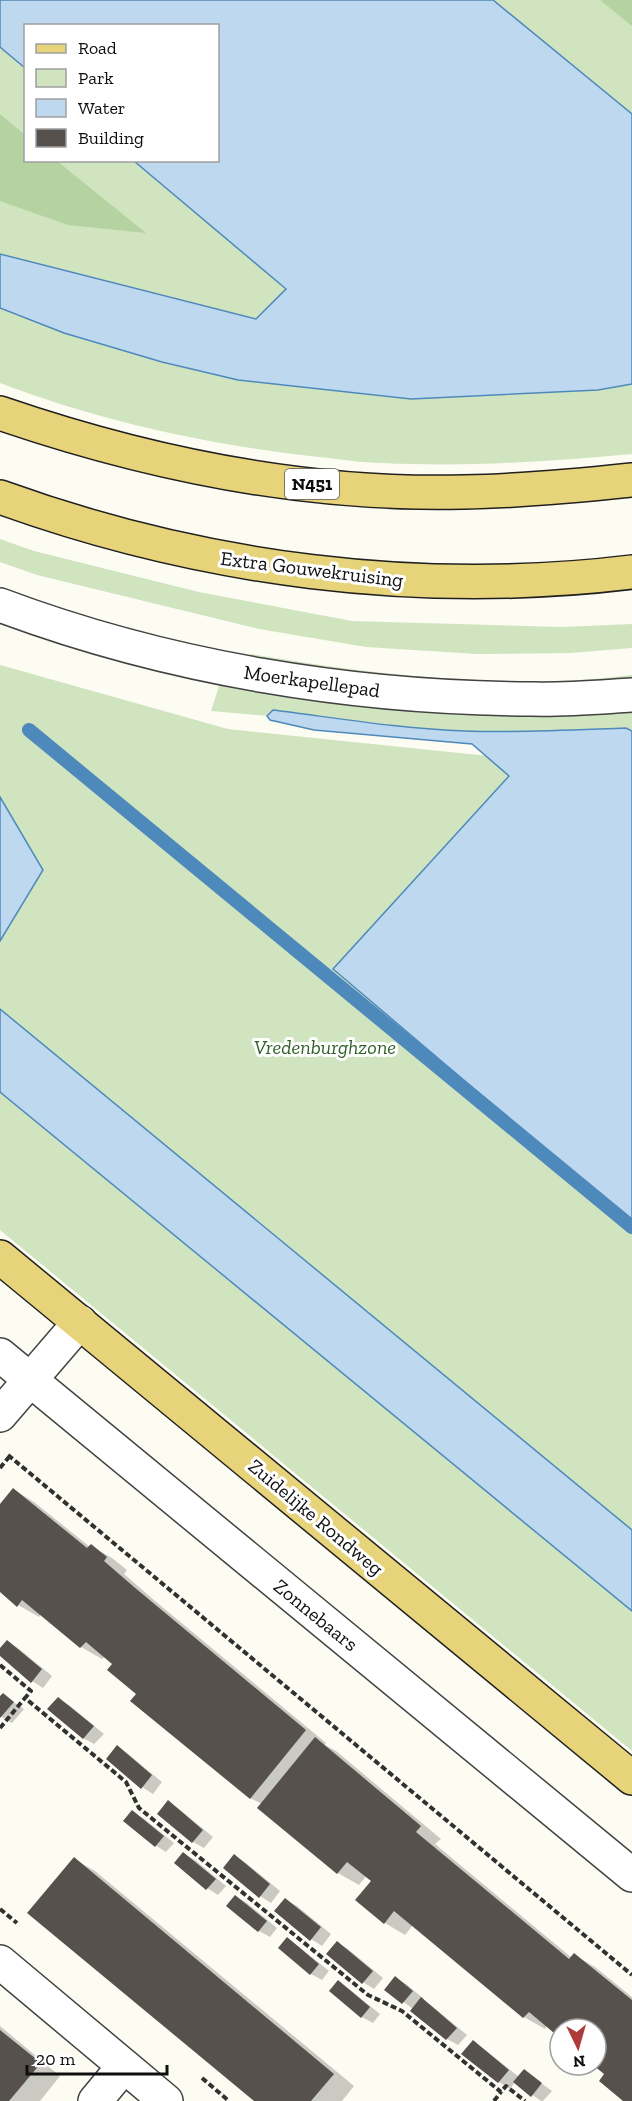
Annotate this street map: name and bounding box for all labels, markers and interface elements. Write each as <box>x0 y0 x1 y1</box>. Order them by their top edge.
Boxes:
legend <box>24 24 219 162</box>
text: Road <box>78 37 117 59</box>
text: Park <box>78 67 114 89</box>
text: Water <box>78 97 125 119</box>
text: Building <box>78 127 144 149</box>
road number: N451 <box>285 469 339 499</box>
street label: Extra Gouwekruising <box>219 546 405 592</box>
street label: Moerkapellepad <box>242 660 382 702</box>
park label: Vredenburghzone <box>254 1035 396 1059</box>
street label: Zuidelijke Rondweg <box>244 1454 388 1580</box>
street label: Zonnebaars <box>269 1574 363 1656</box>
north arrow <box>548 2017 608 2077</box>
scale bar <box>27 2038 166 2076</box>
text: 20 m <box>36 2048 76 2070</box>
text: N <box>572 2051 586 2071</box>

